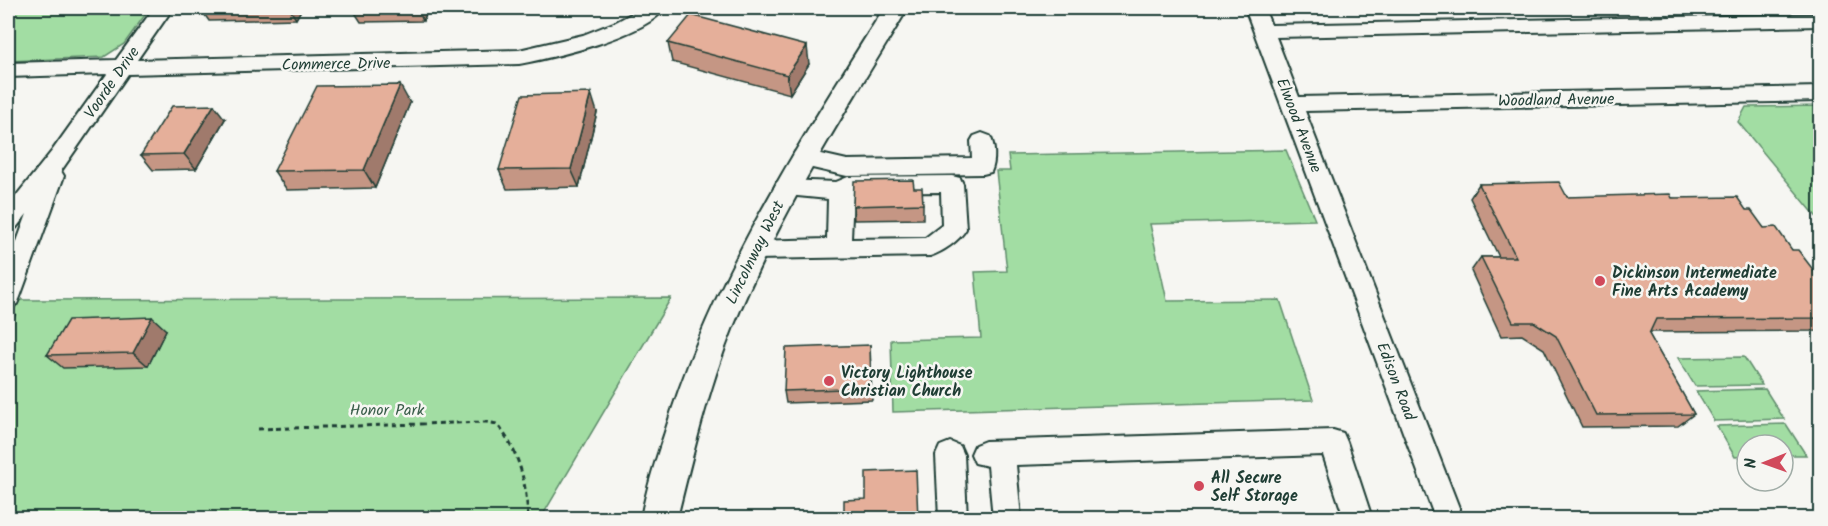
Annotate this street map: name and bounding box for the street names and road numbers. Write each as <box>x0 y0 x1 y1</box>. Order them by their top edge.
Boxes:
street label: Voorde Drive <box>78 42 146 124</box>
street label: Commerce Drive <box>281 51 391 78</box>
street label: Elwood Avenue <box>1269 74 1328 177</box>
street label: Woodland Avenue <box>1498 87 1614 114</box>
street label: Lincolnway West <box>719 196 792 309</box>
street label: Edison Road <box>1369 339 1422 425</box>

